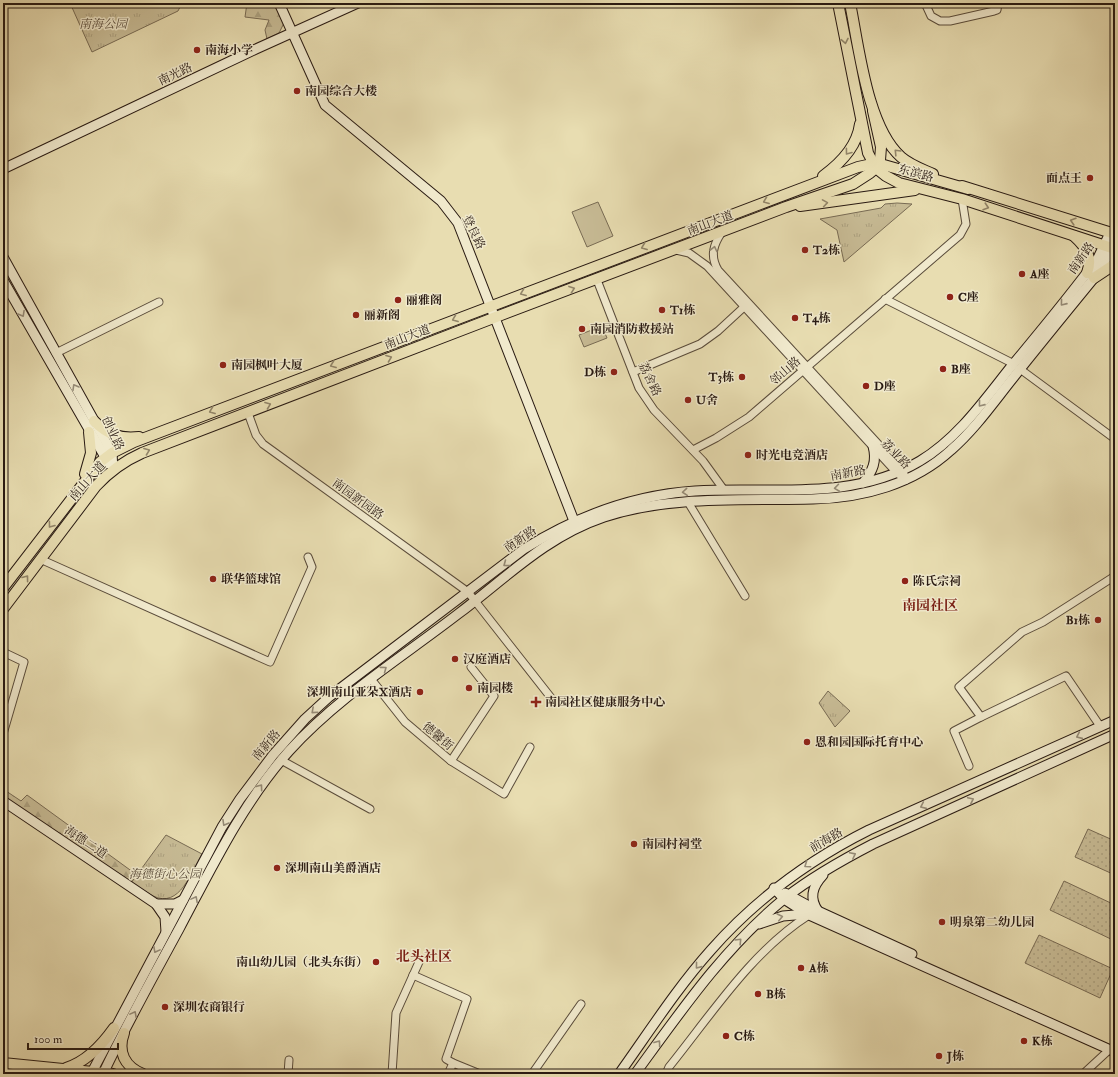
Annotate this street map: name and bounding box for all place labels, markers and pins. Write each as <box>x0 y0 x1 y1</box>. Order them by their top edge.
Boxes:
place label: 南海小学 <box>205 43 253 58</box>
marker: 南海小学 <box>192 45 202 55</box>
place label: 南园综合大楼 <box>305 84 377 99</box>
marker: 南园综合大楼 <box>292 86 302 96</box>
place label: 面点王 <box>1046 171 1082 186</box>
marker: 面点王 <box>1085 173 1095 183</box>
place label: T2栋 <box>812 243 840 258</box>
marker: T2栋 <box>800 245 810 255</box>
place label: A座 <box>1029 267 1050 282</box>
marker: A座 <box>1017 269 1027 279</box>
place label: C座 <box>958 290 979 305</box>
marker: C座 <box>945 292 955 302</box>
place label: 丽雅阁 <box>406 293 442 308</box>
marker: 丽雅阁 <box>393 295 403 305</box>
place label: T1栋 <box>669 303 695 318</box>
marker: T1栋 <box>657 305 667 315</box>
place label: 丽新阁 <box>364 308 400 323</box>
marker: 丽新阁 <box>351 310 361 320</box>
place label: T4栋 <box>802 311 830 326</box>
marker: T4栋 <box>790 313 800 323</box>
place label: 南园消防救援站 <box>590 322 674 337</box>
marker: 南园消防救援站 <box>577 324 587 334</box>
place label: 南园枫叶大厦 <box>231 358 303 373</box>
marker: 南园枫叶大厦 <box>218 360 228 370</box>
place label: B座 <box>951 362 971 377</box>
marker: B座 <box>938 364 948 374</box>
place label: D栋 <box>584 365 606 380</box>
marker: D栋 <box>609 367 619 377</box>
place label: T3栋 <box>707 370 734 385</box>
marker: T3栋 <box>737 372 747 382</box>
place label: D座 <box>874 379 896 394</box>
marker: D座 <box>861 381 871 391</box>
place label: U舍 <box>696 393 718 408</box>
marker: U舍 <box>683 395 693 405</box>
place label: 时光电竞酒店 <box>756 448 828 463</box>
marker: 时光电竞酒店 <box>743 450 753 460</box>
place label: 联华篮球馆 <box>221 572 281 587</box>
marker: 联华篮球馆 <box>208 574 218 584</box>
place label: 陈氏宗祠 <box>913 574 961 589</box>
marker: 陈氏宗祠 <box>900 576 910 586</box>
place label: B1栋 <box>1066 613 1090 628</box>
marker: B1栋 <box>1093 615 1103 625</box>
place label: 汉庭酒店 <box>463 652 511 667</box>
marker: 汉庭酒店 <box>450 654 460 664</box>
place label: 南园楼 <box>477 681 513 696</box>
marker: 南园楼 <box>464 683 474 693</box>
place label: 深圳南山亚朵X酒店 <box>307 685 412 700</box>
marker: 深圳南山亚朵X酒店 <box>415 687 425 697</box>
place label: 南园社区健康服务中心 <box>545 695 665 710</box>
marker: 南园社区健康服务中心 <box>530 696 542 708</box>
place label: 恩和园国际托育中心 <box>815 735 923 750</box>
marker: 恩和园国际托育中心 <box>802 737 812 747</box>
place label: 南园村祠堂 <box>642 837 702 852</box>
marker: 南园村祠堂 <box>629 839 639 849</box>
place label: 深圳南山美爵酒店 <box>285 861 381 876</box>
marker: 深圳南山美爵酒店 <box>272 863 282 873</box>
place label: 明泉第二幼儿园 <box>950 915 1034 930</box>
marker: 明泉第二幼儿园 <box>937 917 947 927</box>
place label: 南山幼儿园（北头东街） <box>236 955 368 970</box>
marker: 南山幼儿园（北头东街） <box>371 957 381 967</box>
place label: A栋 <box>808 961 829 976</box>
marker: A栋 <box>796 963 806 973</box>
place label: B栋 <box>766 987 786 1002</box>
marker: B栋 <box>753 989 763 999</box>
place label: 深圳农商银行 <box>173 1000 245 1015</box>
marker: 深圳农商银行 <box>160 1002 170 1012</box>
place label: C栋 <box>734 1029 755 1044</box>
marker: C栋 <box>721 1031 731 1041</box>
place label: K栋 <box>1032 1034 1052 1049</box>
marker: K栋 <box>1019 1036 1029 1046</box>
place label: J栋 <box>946 1049 964 1064</box>
marker: J栋 <box>934 1051 944 1061</box>

